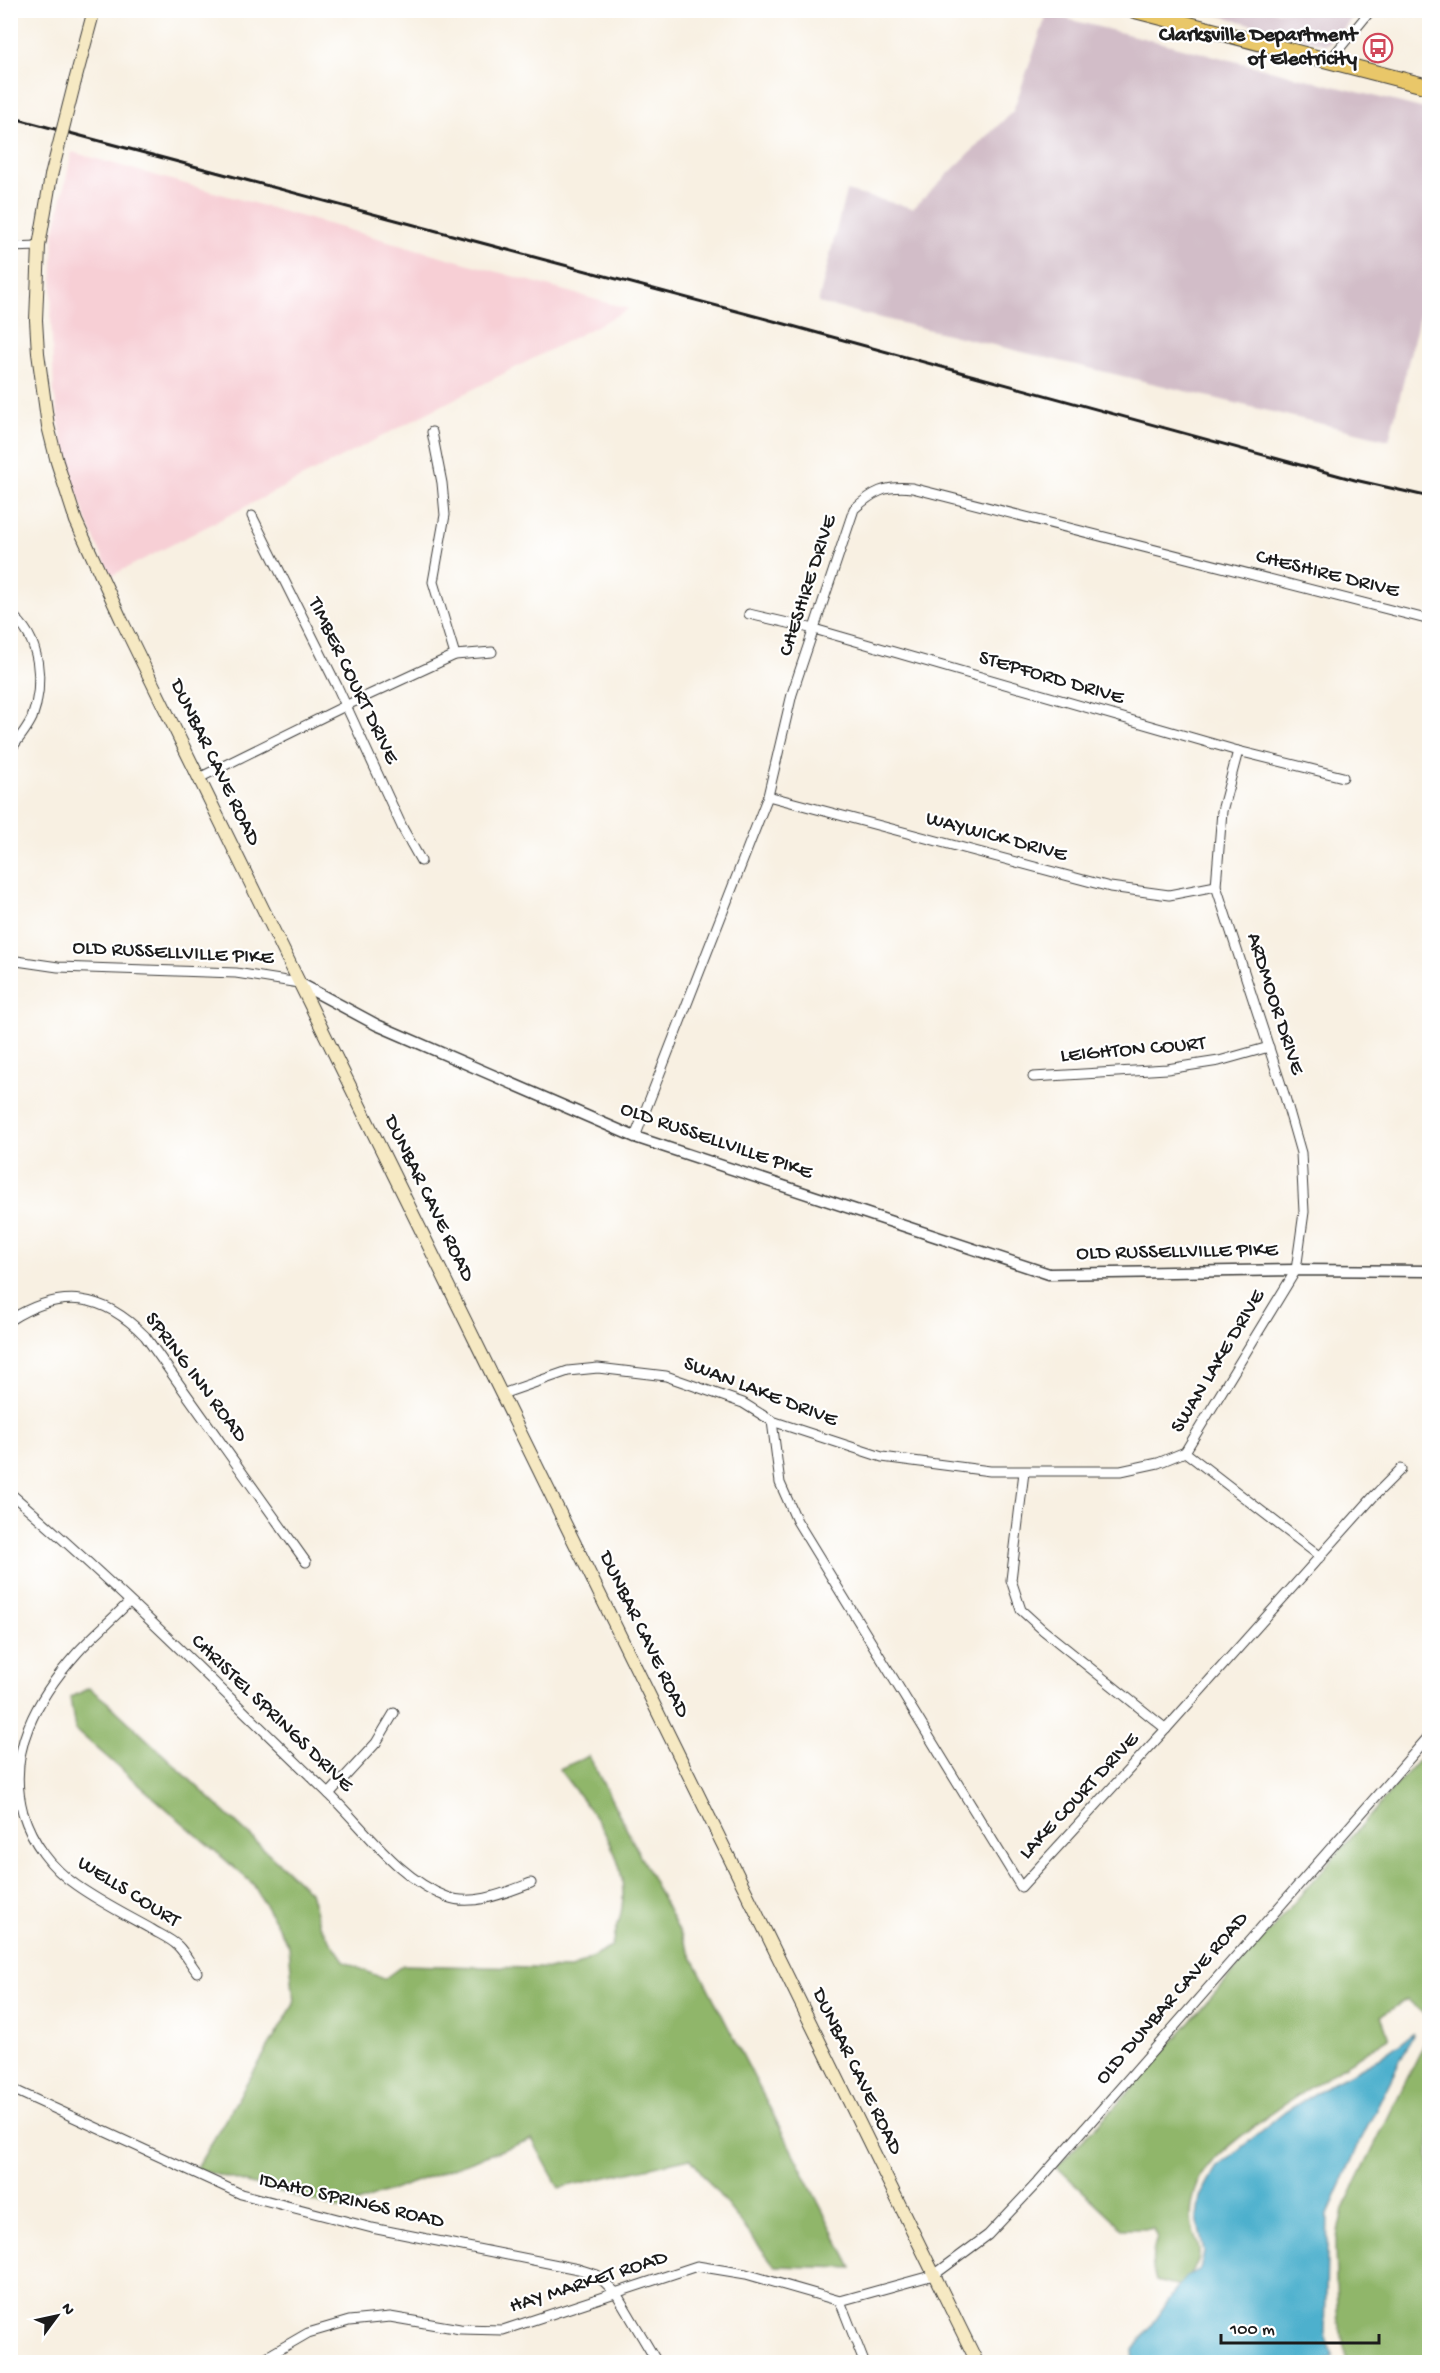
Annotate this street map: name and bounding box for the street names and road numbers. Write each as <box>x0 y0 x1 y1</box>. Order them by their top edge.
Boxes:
street label: CHESHIRE DRIVE <box>774 511 844 660</box>
street label: CHESHIRE DRIVE <box>1253 545 1402 605</box>
street label: TIMBER COURT DRIVE <box>300 593 404 769</box>
street label: STEPFORD DRIVE <box>975 646 1127 712</box>
street label: DUNBAR CAVE ROAD <box>162 674 265 850</box>
street label: WAYWICK DRIVE <box>923 807 1070 869</box>
street label: ARDMOOR DRIVE <box>1239 930 1309 1079</box>
street label: OLD RUSSELLVILLE PIKE <box>72 936 275 972</box>
street label: LEIGHTON COURT <box>1059 1032 1208 1070</box>
street label: OLD RUSSELLVILLE PIKE <box>617 1097 816 1187</box>
street label: DUNBAR CAVE ROAD <box>376 1110 479 1286</box>
street label: OLD RUSSELLVILLE PIKE <box>1076 1239 1279 1267</box>
street label: SWAN LAKE DRIVE <box>1166 1285 1272 1438</box>
street label: SPRING INN ROAD <box>138 1308 252 1448</box>
street label: SWAN LAKE DRIVE <box>679 1352 841 1434</box>
street label: DUNBAR CAVE ROAD <box>591 1546 694 1722</box>
street label: CHRISTEL SPRINGS DRIVE <box>184 1630 358 1799</box>
street label: LAKE COURT DRIVE <box>1015 1728 1146 1866</box>
street label: WELLS COURT <box>72 1852 185 1935</box>
street label: OLD DUNBAR CAVE ROAD <box>1091 1907 1255 2091</box>
street label: DUNBAR CAVE ROAD <box>804 1983 907 2159</box>
street label: IDAHO SPRINGS ROAD <box>256 2169 446 2236</box>
street label: HAY MARKET ROAD <box>507 2246 671 2320</box>

